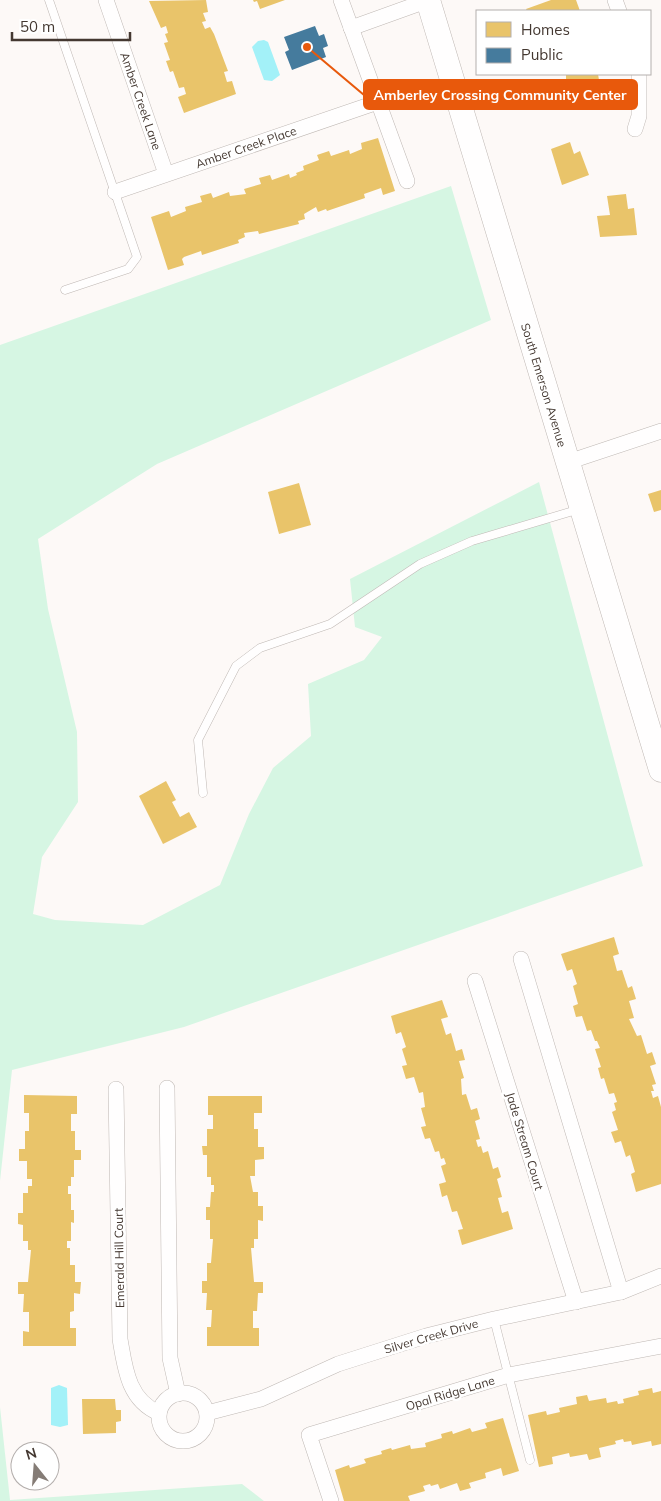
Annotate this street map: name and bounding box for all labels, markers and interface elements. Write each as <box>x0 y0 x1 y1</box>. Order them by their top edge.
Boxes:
scale bar <box>12 10 130 42</box>
legend <box>476 10 651 75</box>
text: 50 m <box>20 17 55 36</box>
text: Homes <box>521 20 570 39</box>
text: Public <box>521 45 563 64</box>
street label: Amber Creek Lane <box>117 50 165 152</box>
callout: Amberley Crossing Community Center <box>364 80 637 109</box>
text: Amberley Crossing Community Center <box>373 86 627 104</box>
street label: Amber Creek Place <box>194 123 298 171</box>
street label: South Emerson Avenue <box>518 321 570 449</box>
street label: Jade Stream Court <box>503 1090 547 1192</box>
street label: Emerald Hill Court <box>111 1208 127 1308</box>
street label: Silver Creek Drive <box>382 1315 480 1357</box>
street label: Opal Ridge Lane <box>404 1372 496 1414</box>
north arrow <box>10 1441 60 1491</box>
text: N <box>24 1443 39 1464</box>

